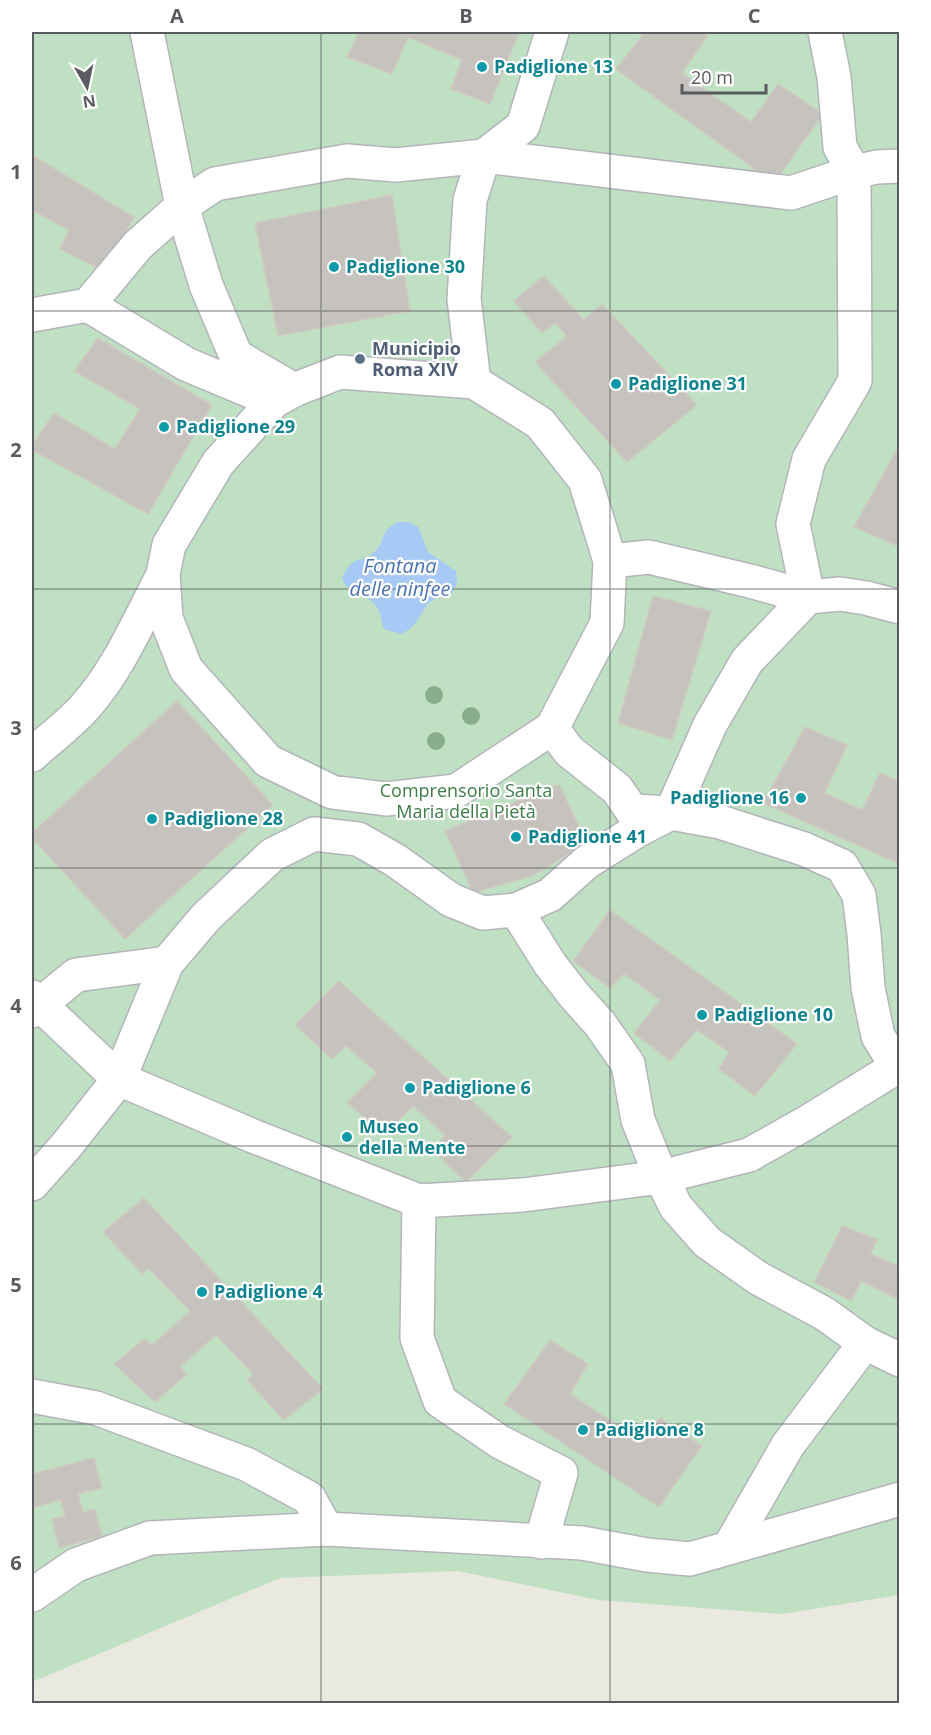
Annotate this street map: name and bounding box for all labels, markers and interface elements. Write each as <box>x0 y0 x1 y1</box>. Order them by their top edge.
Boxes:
text: A <box>170 2 184 29</box>
text: B <box>459 2 473 29</box>
text: C <box>748 2 761 29</box>
place label: Padiglione 13 <box>494 54 613 78</box>
north arrow <box>57 57 117 117</box>
scale bar <box>682 57 766 95</box>
marker: Padiglione 13 <box>475 60 489 74</box>
text: 20 m <box>691 65 733 89</box>
text: N <box>81 90 97 114</box>
text: 1 <box>10 158 22 185</box>
place label: Padiglione 30 <box>346 254 465 278</box>
marker: Padiglione 30 <box>327 260 341 274</box>
place label: Municipio Roma XIV <box>372 336 461 381</box>
marker: Municipio Roma XIV <box>353 352 367 366</box>
place label: Padiglione 31 <box>628 371 747 395</box>
marker: Padiglione 31 <box>609 377 623 391</box>
place label: Padiglione 29 <box>176 414 295 438</box>
marker: Padiglione 29 <box>157 420 171 434</box>
text: 2 <box>10 436 22 463</box>
water label: Fontana delle ninfee <box>349 552 451 602</box>
text: 3 <box>10 714 22 741</box>
park label: Comprensorio Santa Maria della Pietà <box>380 778 552 823</box>
place label: Padiglione 16 <box>670 785 789 809</box>
marker: Padiglione 16 <box>794 791 808 805</box>
place label: Padiglione 28 <box>164 806 283 830</box>
marker: Padiglione 28 <box>145 812 159 826</box>
place label: Padiglione 41 <box>528 824 647 848</box>
marker: Padiglione 41 <box>509 830 523 844</box>
text: 4 <box>10 992 22 1019</box>
place label: Padiglione 10 <box>714 1002 833 1026</box>
marker: Padiglione 10 <box>695 1008 709 1022</box>
place label: Padiglione 6 <box>422 1075 531 1099</box>
marker: Padiglione 6 <box>403 1081 417 1095</box>
place label: Museo della Mente <box>359 1114 465 1159</box>
marker: Museo della Mente <box>340 1130 354 1144</box>
text: 5 <box>10 1271 22 1298</box>
place label: Padiglione 4 <box>214 1279 323 1303</box>
marker: Padiglione 4 <box>195 1285 209 1299</box>
place label: Padiglione 8 <box>595 1417 704 1441</box>
marker: Padiglione 8 <box>576 1423 590 1437</box>
text: 6 <box>10 1549 22 1576</box>

